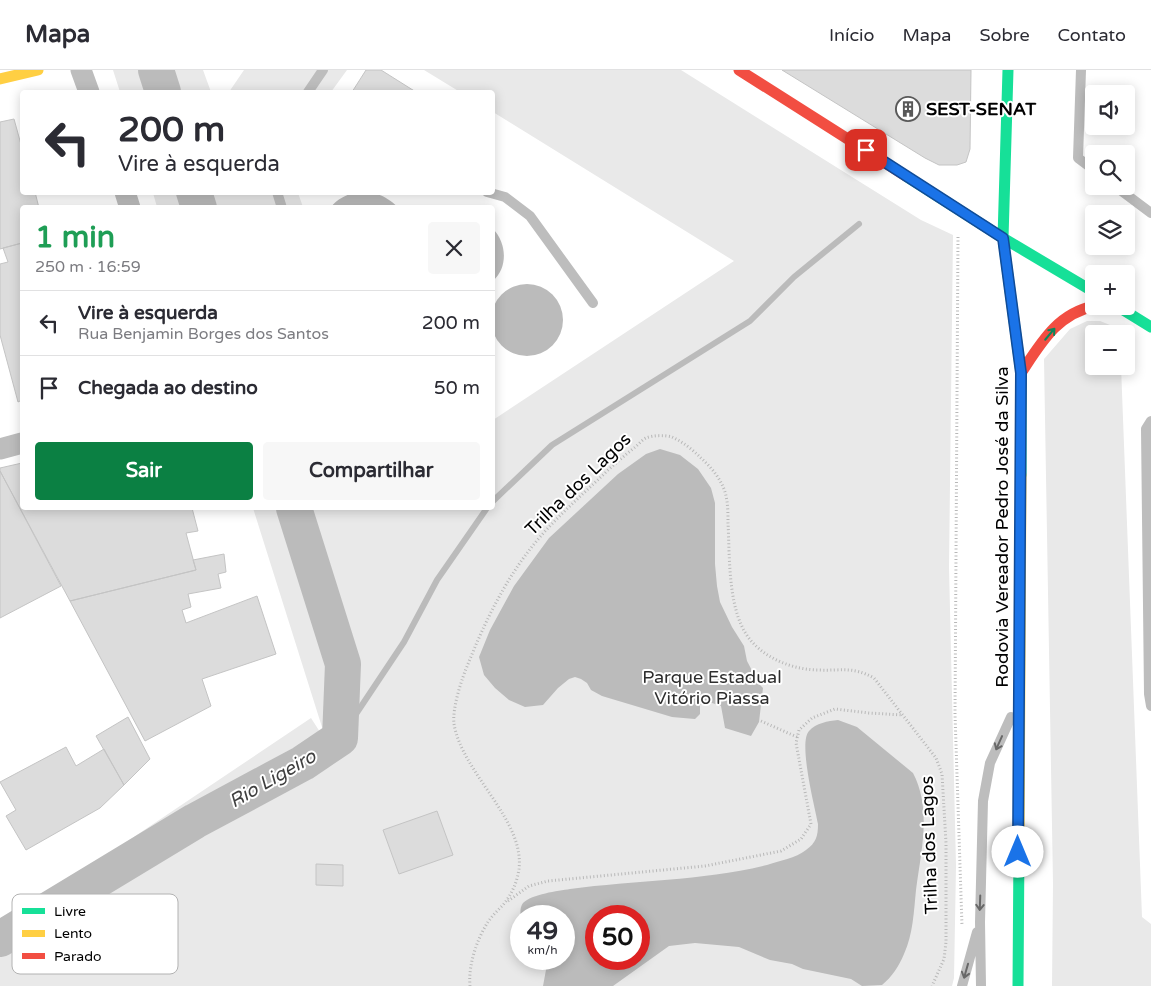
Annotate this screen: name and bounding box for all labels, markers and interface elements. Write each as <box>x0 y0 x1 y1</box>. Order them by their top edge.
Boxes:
text: Mapa <box>25 20 90 49</box>
text: Início <box>829 24 874 46</box>
text: Mapa <box>902 24 951 46</box>
text: Sobre <box>979 24 1030 46</box>
text: Contato <box>1058 24 1126 46</box>
map controls <box>1085 85 1135 375</box>
button: sound <box>1085 85 1135 135</box>
building icon: SEST-SENAT <box>895 96 921 122</box>
place label: SEST-SENAT <box>926 98 1037 120</box>
text: 200 m <box>118 109 225 151</box>
icon: left <box>35 110 100 175</box>
pin <box>845 129 887 171</box>
icon: arrive <box>852 136 880 164</box>
button: search <box>1085 145 1135 195</box>
text: Vire à esquerda <box>118 151 280 177</box>
button: layers <box>1085 205 1135 255</box>
text: 1 min <box>35 219 115 256</box>
button: close <box>428 222 480 274</box>
text: 250 m · 16:59 <box>35 257 141 277</box>
button: + <box>1085 265 1135 315</box>
text: Vire à esquerda <box>78 302 218 324</box>
icon: left <box>35 309 63 337</box>
text: 200 m <box>422 312 480 334</box>
text: Rua Benjamin Borges dos Santos <box>78 324 329 344</box>
button: − <box>1085 325 1135 375</box>
one-way arrow <box>1044 327 1056 340</box>
street label: Rodovia Vereador Pedro José da Silva <box>991 366 1013 688</box>
icon: arrive <box>35 374 63 402</box>
text: Chegada ao destino <box>78 377 258 399</box>
text: 50 m <box>434 377 480 399</box>
street label: Trilha dos Lagos <box>521 428 635 540</box>
button: Sair <box>35 442 253 500</box>
button: Compartilhar <box>263 442 480 500</box>
park label: Parque Estadual Vitório Piassa <box>642 666 782 709</box>
one-way arrow <box>994 735 1004 750</box>
water label: Rio Ligeiro <box>225 745 321 813</box>
street label: Trilha dos Lagos <box>916 775 942 915</box>
position arrow <box>991 825 1043 877</box>
legend <box>12 894 178 974</box>
one-way arrow <box>975 894 985 910</box>
text: Livre <box>54 903 86 920</box>
speed limit sign: 50 <box>585 905 650 970</box>
text: 49 <box>527 916 558 946</box>
text: Lento <box>54 925 92 942</box>
text: km/h <box>527 943 558 957</box>
text: Parado <box>54 948 102 965</box>
one-way arrow <box>961 962 970 978</box>

